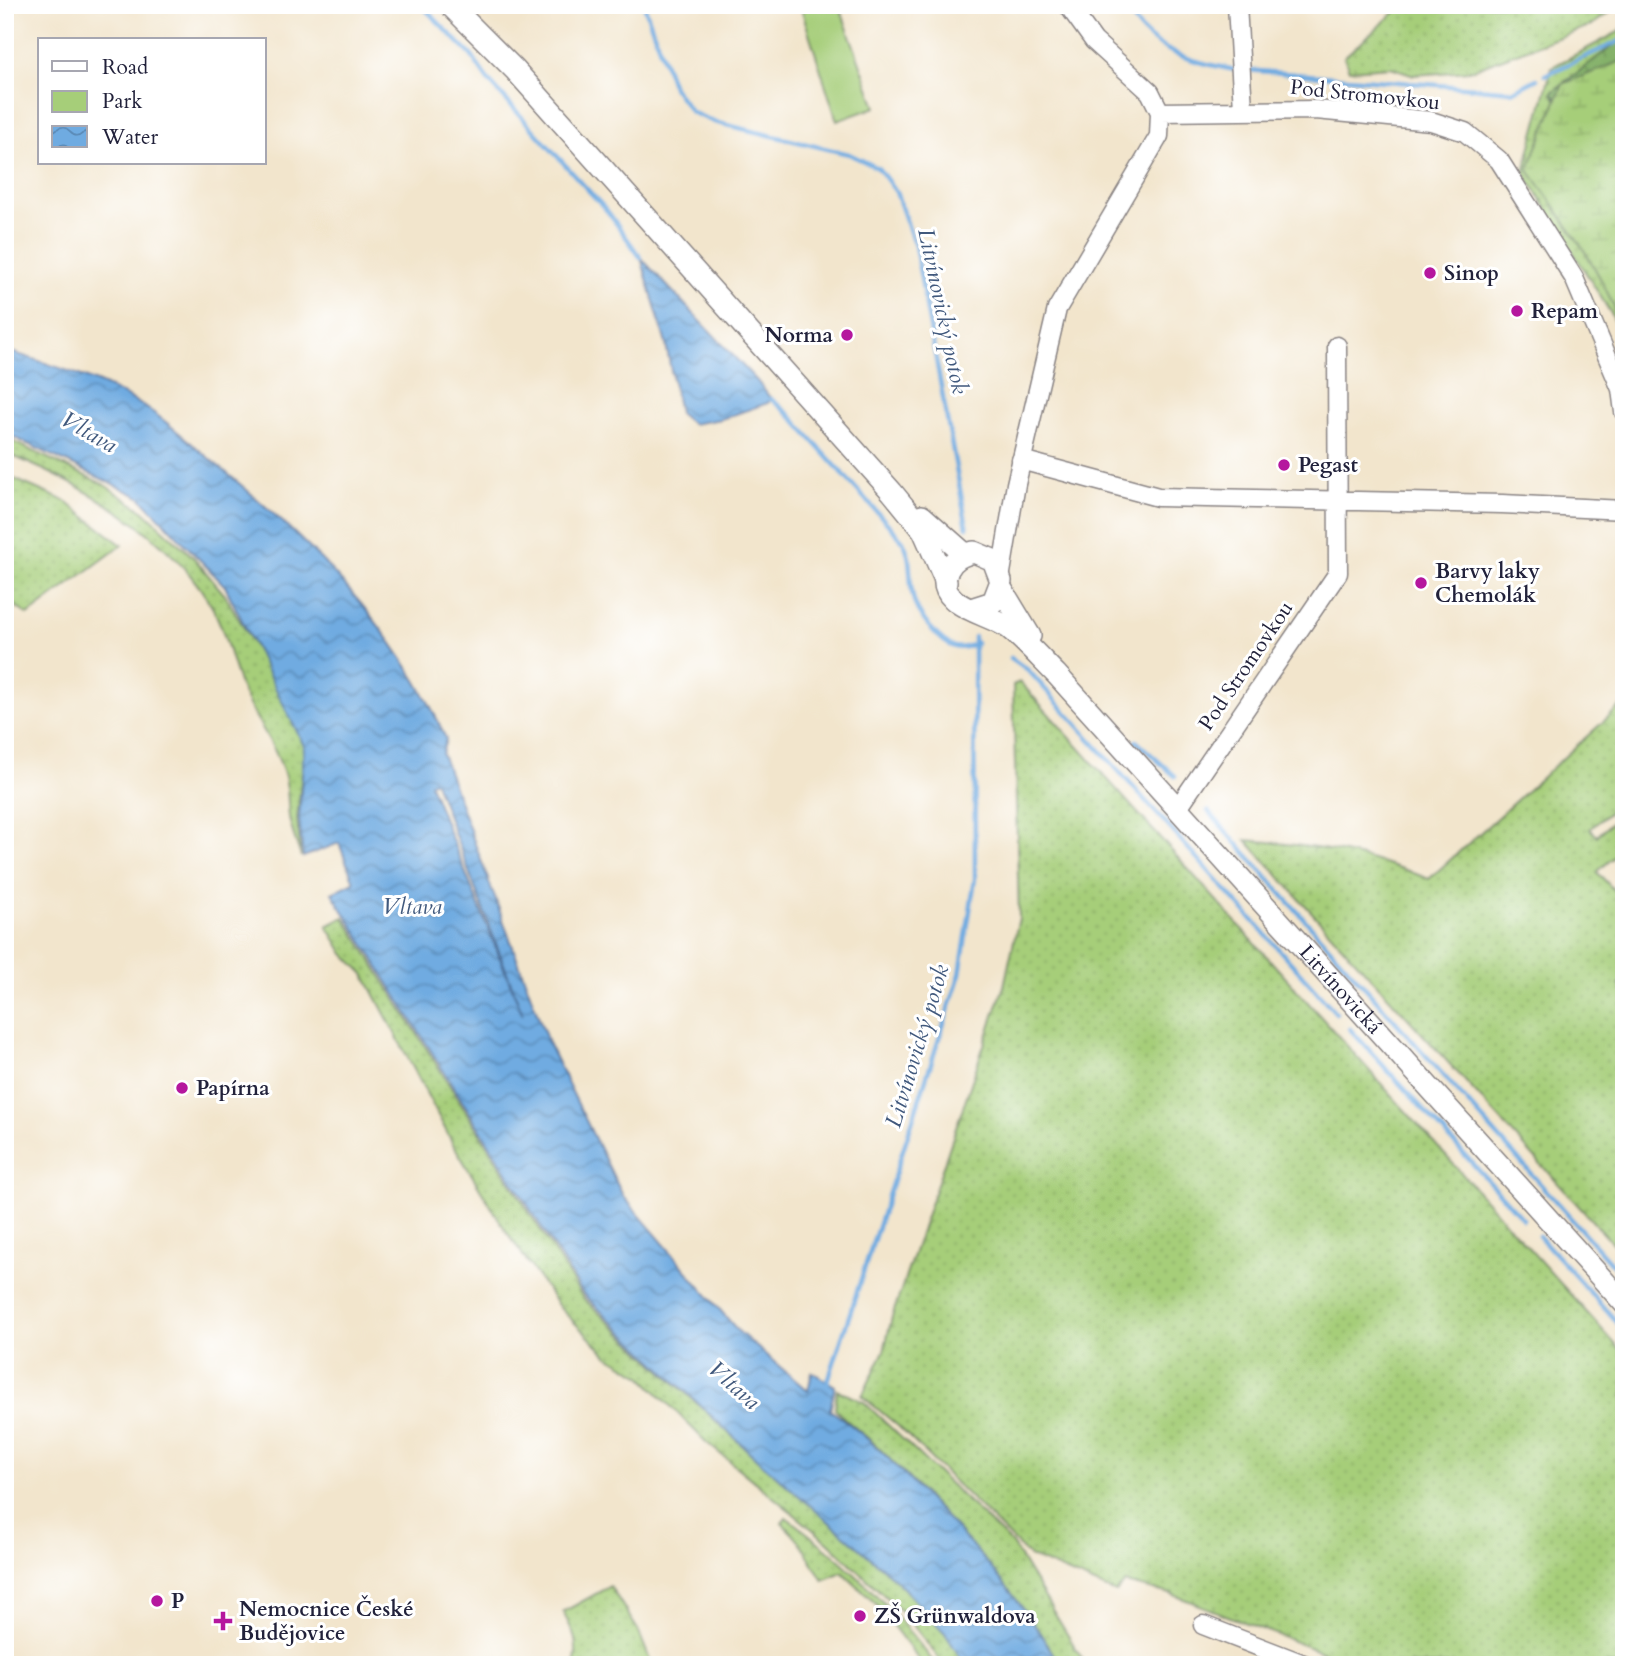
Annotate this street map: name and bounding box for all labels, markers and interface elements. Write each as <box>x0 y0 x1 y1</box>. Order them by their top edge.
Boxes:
legend <box>38 38 266 164</box>
text: Road <box>102 53 148 82</box>
street label: Pod Stromovkou <box>1289 73 1441 117</box>
text: Park <box>102 87 143 116</box>
text: Water <box>101 123 158 152</box>
water label: Litvínovický potok <box>910 225 976 397</box>
place label: Sinop <box>1444 259 1499 288</box>
marker: Sinop <box>1422 265 1438 281</box>
place label: Repam <box>1531 297 1599 326</box>
marker: Repam <box>1509 303 1525 319</box>
place label: Norma <box>765 321 834 350</box>
marker: Norma <box>839 327 855 343</box>
water label: Vltava <box>55 404 123 460</box>
place label: Pegast <box>1298 451 1358 480</box>
marker: Pegast <box>1276 457 1292 473</box>
place label: Barvy laky Chemolák <box>1435 557 1540 610</box>
marker: Barvy laky Chemolák <box>1413 575 1429 591</box>
street label: Pod Stromovkou <box>1192 595 1300 737</box>
water label: Vltava <box>382 891 442 922</box>
street label: Litvínovická <box>1293 938 1389 1040</box>
water label: Litvínovický potok <box>877 960 957 1131</box>
place label: Papírna <box>196 1074 270 1103</box>
marker: Papírna <box>174 1080 190 1096</box>
water label: Vltava <box>701 1353 767 1417</box>
place label: P <box>171 1587 184 1616</box>
marker: P <box>149 1593 165 1609</box>
place label: Nemocnice České Budějovice <box>239 1594 414 1648</box>
place label: ZŠ Grünwaldova <box>874 1601 1036 1631</box>
marker: ZŠ Grünwaldova <box>852 1608 868 1624</box>
marker: Nemocnice České Budějovice <box>213 1611 233 1631</box>

